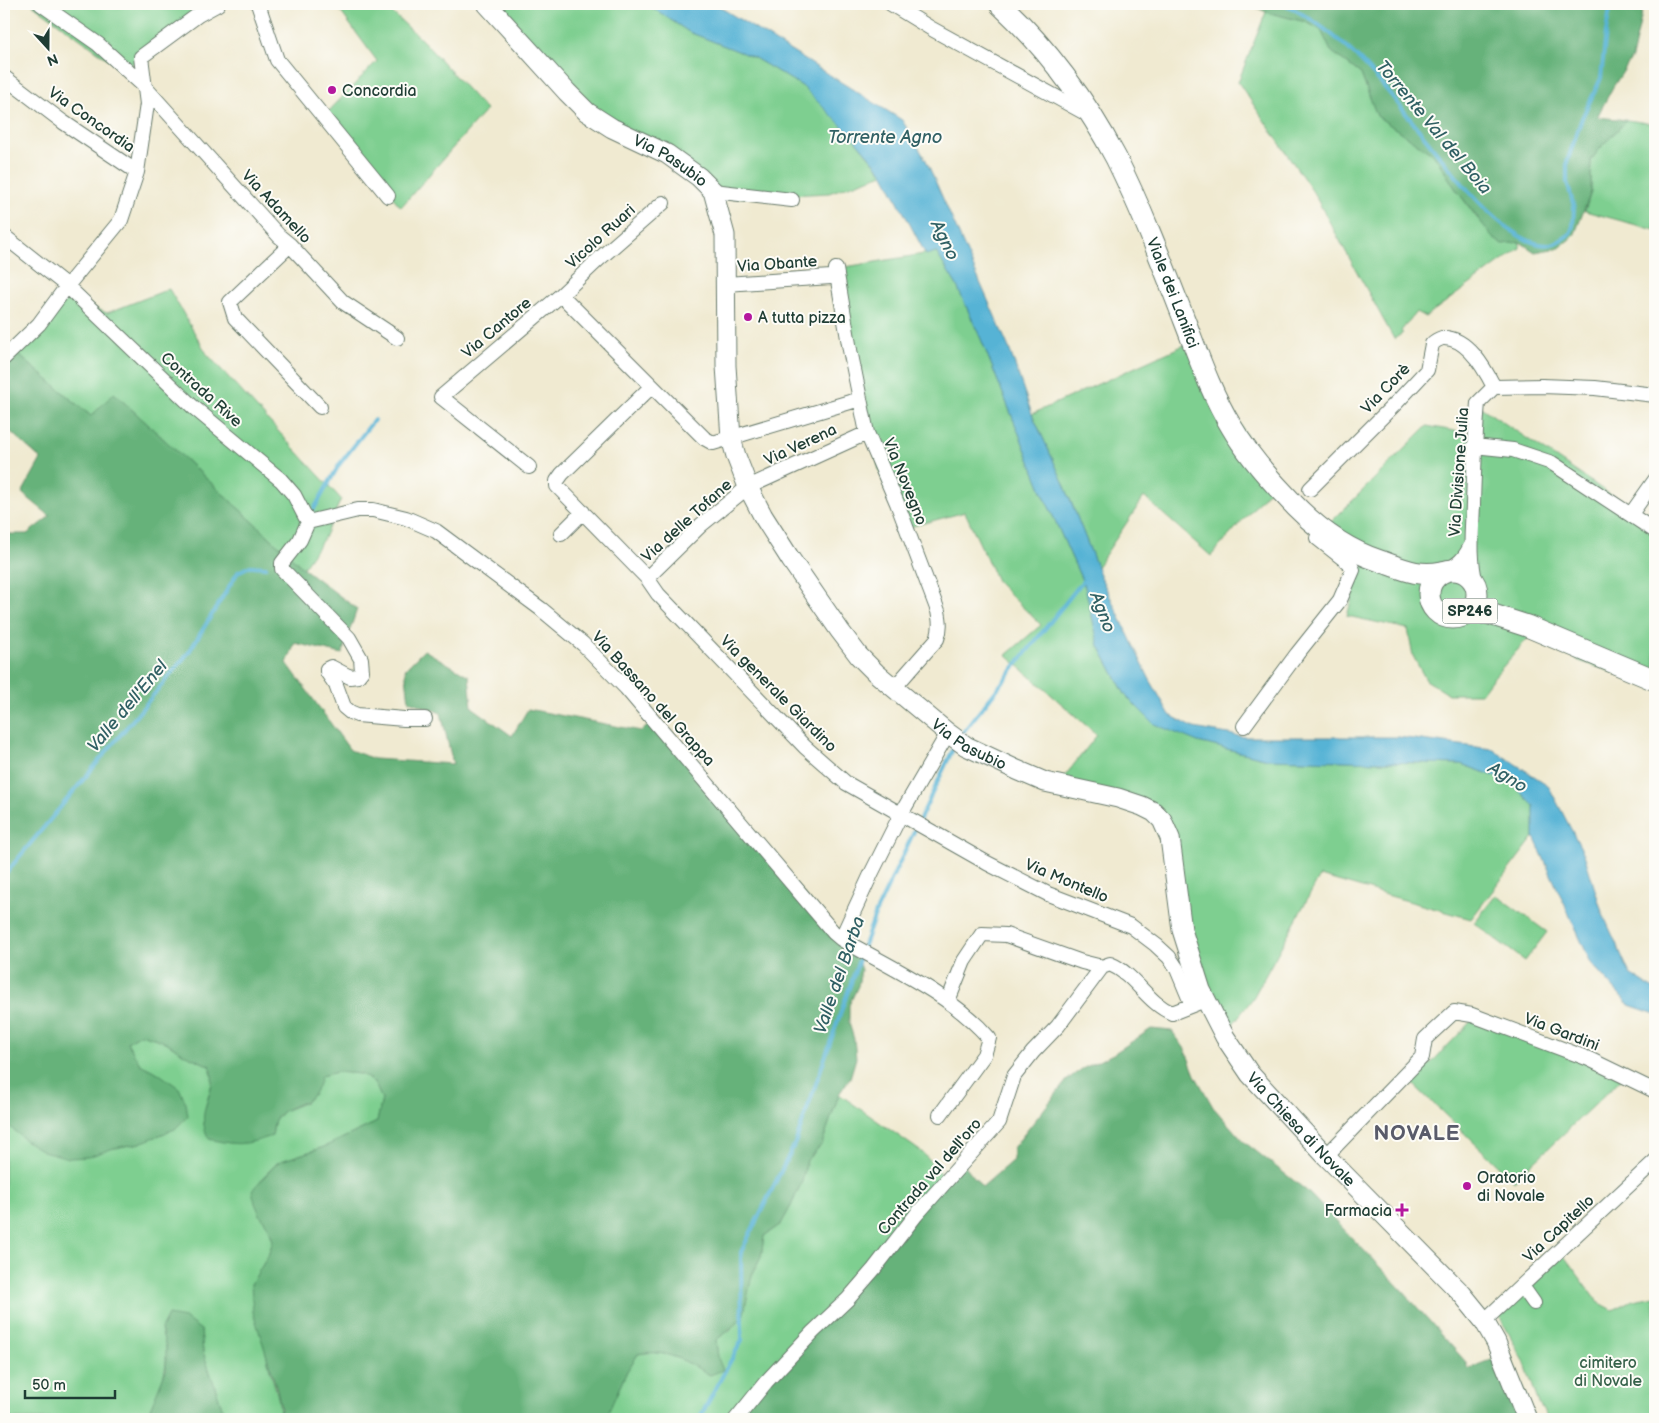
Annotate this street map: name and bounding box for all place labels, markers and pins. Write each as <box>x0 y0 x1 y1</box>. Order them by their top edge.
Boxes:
place label: Concordia <box>342 82 417 101</box>
marker: Concordia <box>326 84 338 96</box>
place label: A tutta pizza <box>758 309 846 328</box>
marker: A tutta pizza <box>742 311 754 323</box>
place label: Oratorio di Novale <box>1477 1169 1545 1206</box>
marker: Oratorio di Novale <box>1461 1180 1473 1192</box>
place label: Farmacia <box>1325 1202 1392 1221</box>
marker: Farmacia <box>1396 1204 1408 1216</box>

